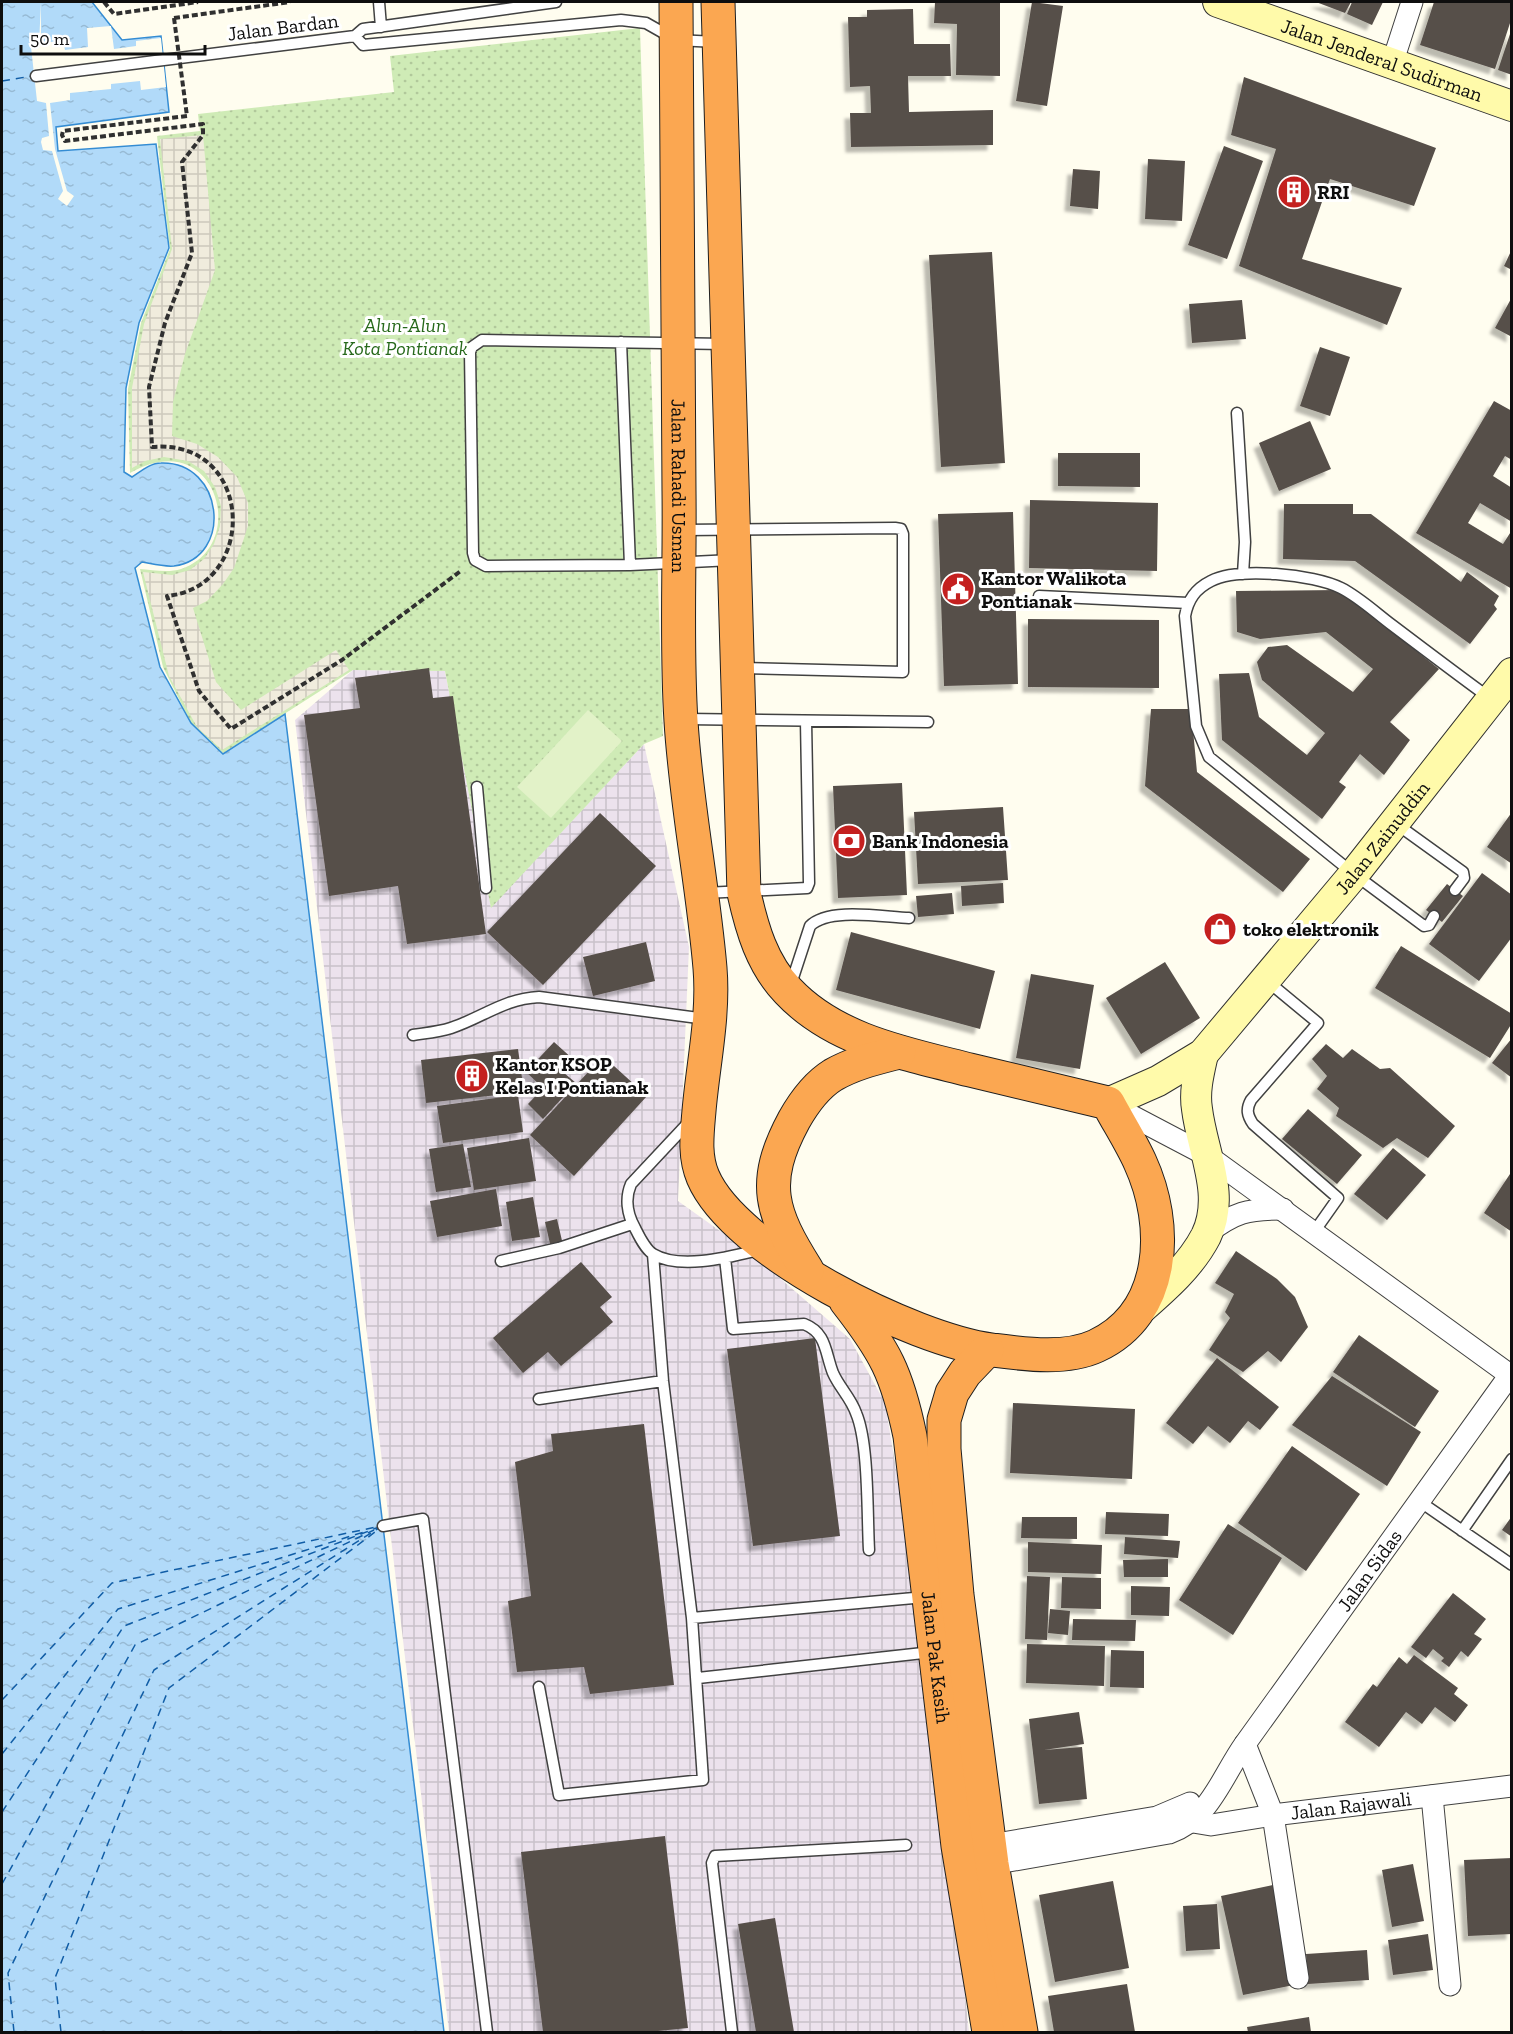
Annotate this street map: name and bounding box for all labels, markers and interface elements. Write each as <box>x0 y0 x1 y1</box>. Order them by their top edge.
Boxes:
street label: Jalan Bardan <box>226 8 340 46</box>
street label: Jalan Jenderal Sudirman <box>1278 13 1487 107</box>
scale bar <box>21 18 206 56</box>
text: 50 m <box>30 28 70 50</box>
building icon: RRI <box>1276 174 1312 210</box>
place label: RRI <box>1317 180 1350 204</box>
park label: Alun-Alun Kota Pontianak <box>342 313 468 360</box>
street label: Jalan Rahadi Usman <box>666 399 691 574</box>
place label: Kantor Walikota Pontianak <box>981 566 1126 613</box>
public building icon: Kantor Walikota Pontianak <box>940 571 976 607</box>
street label: Jalan Zainuddin <box>1330 776 1435 899</box>
bank icon: Bank Indonesia <box>831 823 867 859</box>
place label: Bank Indonesia <box>872 829 1009 853</box>
shop icon: toko elektronik <box>1202 911 1238 947</box>
place label: toko elektronik <box>1243 917 1379 941</box>
place label: Kantor KSOP Kelas I Pontianak <box>495 1052 649 1099</box>
building icon: Kantor KSOP Kelas I Pontianak <box>454 1058 490 1094</box>
street label: Jalan Sidas <box>1332 1525 1407 1616</box>
street label: Jalan Pak Kasih <box>916 1590 956 1726</box>
street label: Jalan Rajawali <box>1289 1786 1413 1825</box>

